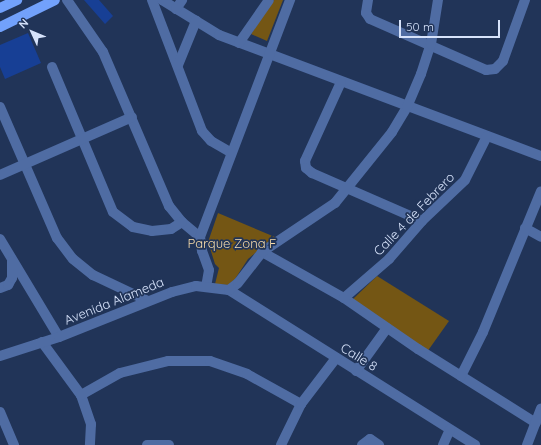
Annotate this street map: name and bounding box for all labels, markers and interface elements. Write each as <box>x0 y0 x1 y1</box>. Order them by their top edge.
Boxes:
north arrow <box>12 12 52 52</box>
scale bar <box>401 12 502 38</box>
text: N <box>16 16 31 31</box>
text: 50 m <box>406 19 434 34</box>
street label: Calle 4 de Febrero <box>370 169 458 259</box>
park label: Parque Zona F <box>188 235 276 251</box>
street label: Avenida Alameda <box>62 274 166 328</box>
street label: Calle 8 <box>338 340 380 374</box>

